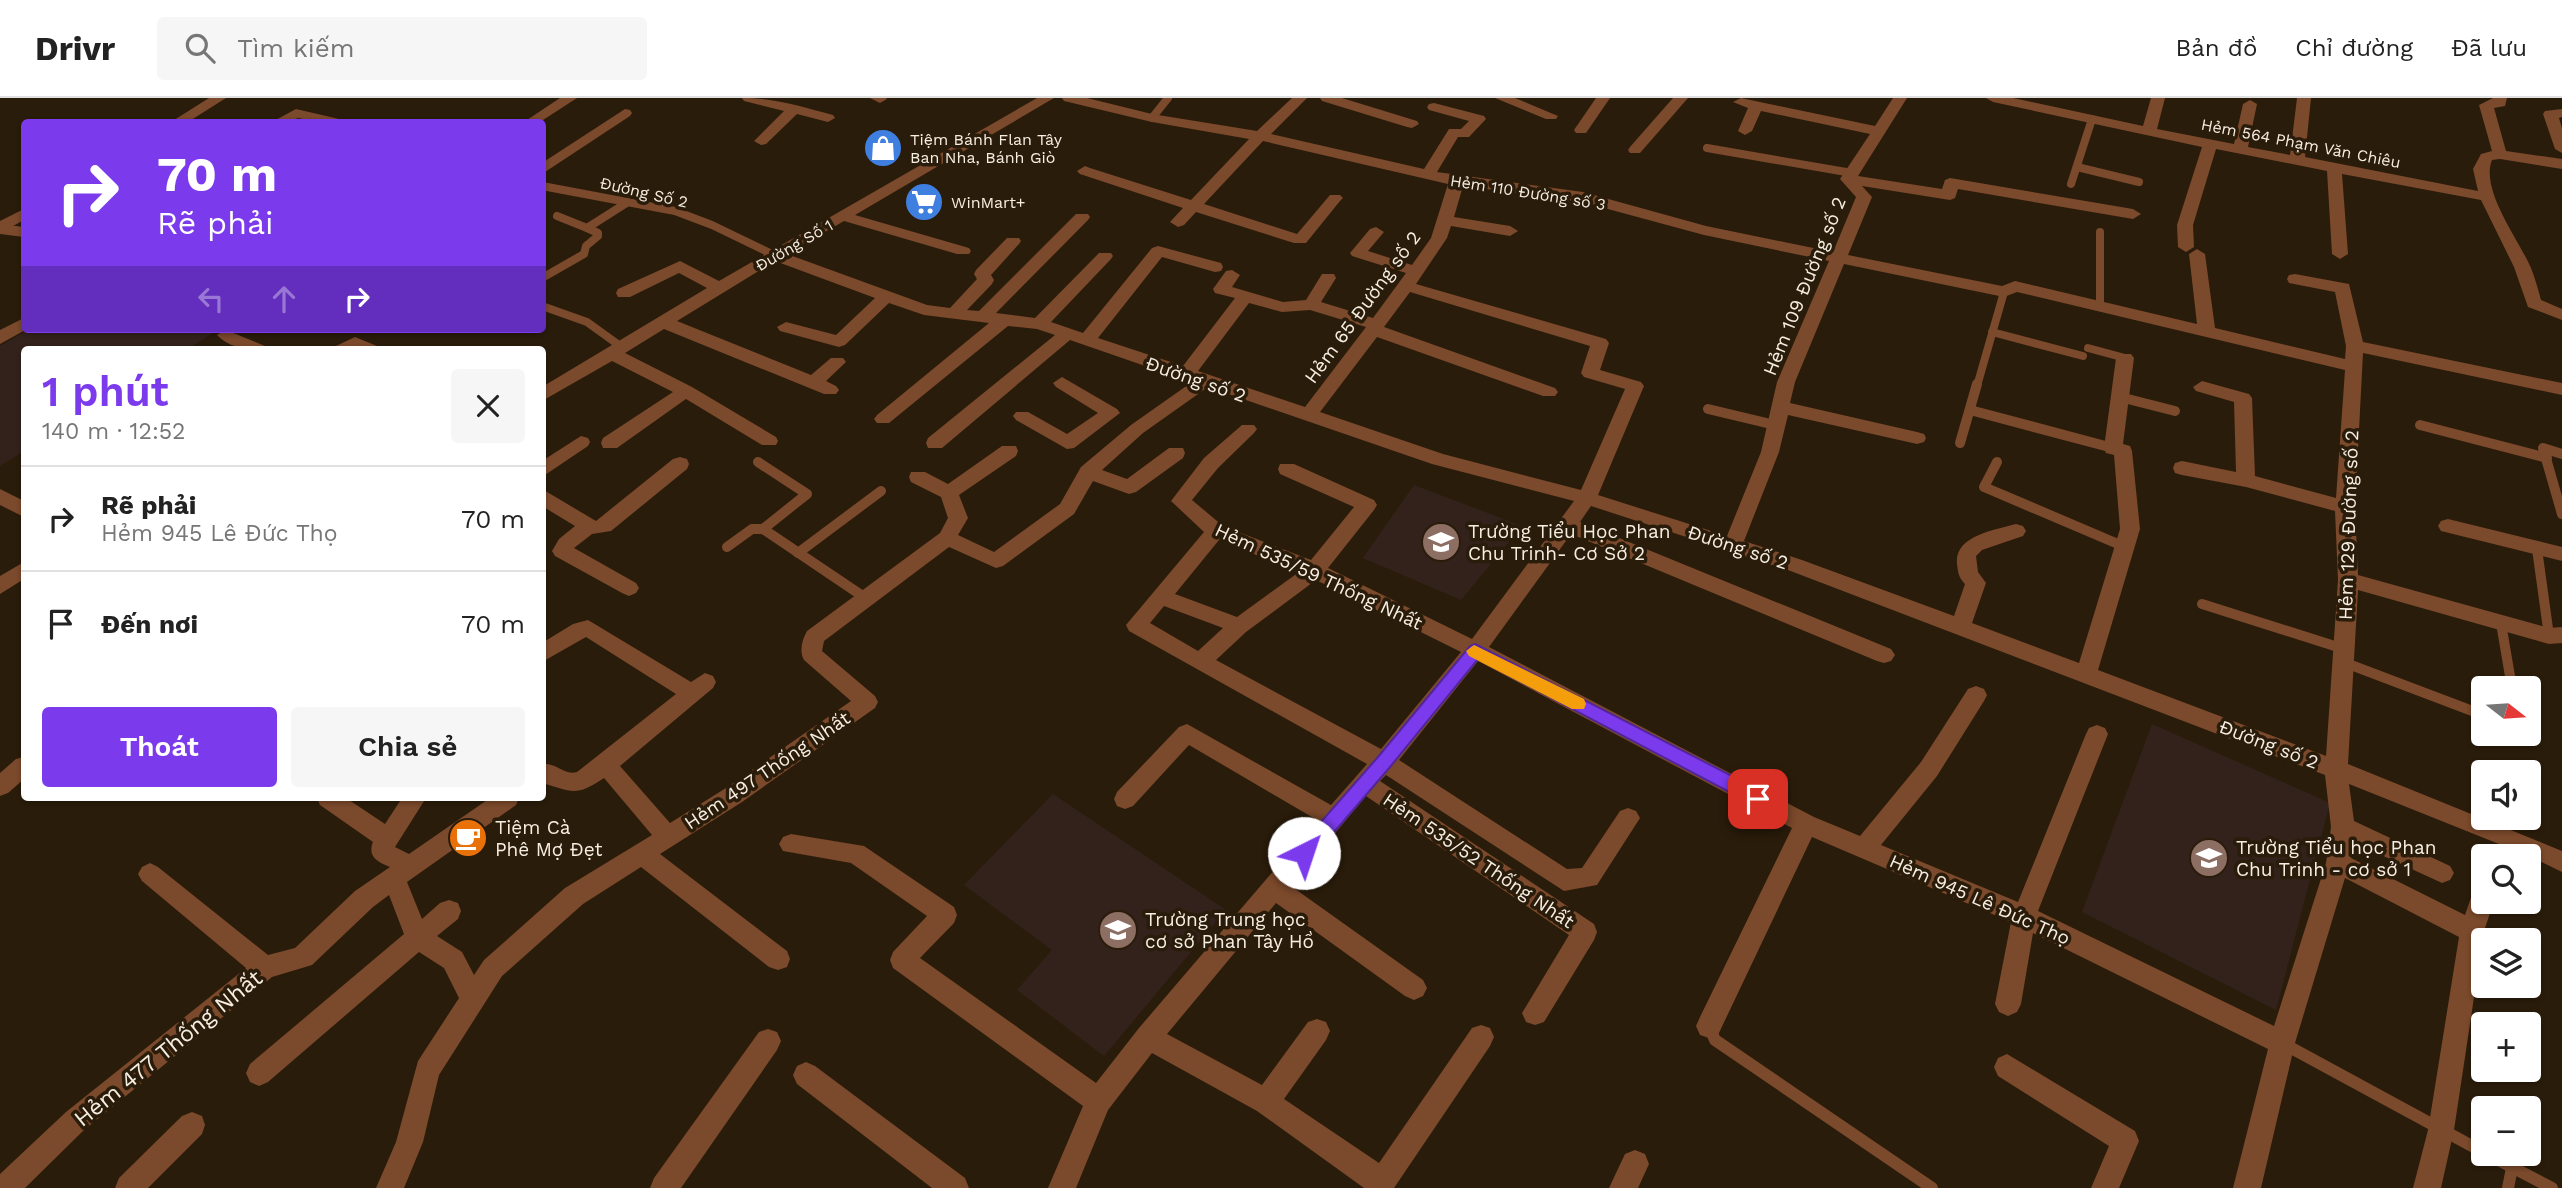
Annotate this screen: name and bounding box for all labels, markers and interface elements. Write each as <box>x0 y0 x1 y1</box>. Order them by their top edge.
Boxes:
search box <box>157 17 647 80</box>
text: Drivr <box>35 29 115 68</box>
icon: search <box>181 29 219 67</box>
text: Tìm kiếm <box>237 33 354 63</box>
text: Bản đồ <box>2176 34 2257 62</box>
text: Chỉ đường <box>2295 34 2413 62</box>
text: Đã lưu <box>2451 34 2527 62</box>
street label: Hẻm 564 Phạm Văn Chiêu <box>2200 115 2402 172</box>
shop icon: Tiệm Bánh Flan Tây Ban Nha, Bánh Giò <box>862 127 904 169</box>
place label: Tiệm Bánh Flan Tây Ban Nha, Bánh Giò <box>910 130 1063 167</box>
text: 70 m <box>157 145 277 203</box>
icon: right <box>42 147 133 238</box>
street label: Hẻm 110 Đường số 3 <box>1449 171 1607 214</box>
street label: Đường Số 2 <box>598 173 690 212</box>
supermarket icon: WinMart+ <box>903 181 945 223</box>
place label: WinMart+ <box>951 193 1026 212</box>
street label: Hẻm 109 Đường số 2 <box>1758 193 1851 379</box>
text: Rẽ phải <box>157 204 274 242</box>
street label: Đường Số 1 <box>752 216 836 275</box>
street label: Hẻm 65 Đường số 2 <box>1299 227 1425 388</box>
icon: left <box>192 280 230 318</box>
icon: ahead <box>265 280 303 318</box>
icon: right <box>338 280 376 318</box>
street label: Đường số 2 <box>1143 352 1249 407</box>
text: 1 phút <box>42 367 169 416</box>
button: close <box>451 369 525 443</box>
text: 140 m · 12:52 <box>42 418 186 445</box>
street label: Hẻm 129 Đường số 2 <box>2334 430 2363 620</box>
text: Rẽ phải <box>101 490 196 520</box>
icon: right <box>42 500 80 538</box>
text: 70 m <box>461 504 525 534</box>
street label: Hẻm 535/59 Thống Nhất <box>1211 518 1426 635</box>
text: Hẻm 945 Lê Đức Thọ <box>101 520 337 547</box>
place label: Trường Tiểu Học Phan Chu Trinh- Cơ Sở 2 <box>1468 520 1670 565</box>
street label: Đường số 2 <box>1685 520 1791 575</box>
school or university icon: Trường Tiểu Học Phan Chu Trinh- Cơ Sở 2 <box>1420 521 1462 563</box>
icon: arrive <box>42 605 80 643</box>
text: Đến nơi <box>101 609 198 639</box>
text: 70 m <box>461 609 525 639</box>
north arrow <box>2471 676 2541 746</box>
map controls <box>2471 676 2541 1166</box>
street label: Hẻm 497 Thống Nhất <box>680 706 855 834</box>
button: Thoát <box>42 707 277 787</box>
button: Chia sẻ <box>291 707 525 787</box>
street label: Đường số 2 <box>2216 715 2322 774</box>
button: sound <box>2471 760 2541 830</box>
pin <box>1728 769 1788 829</box>
icon: arrive <box>1739 780 1777 818</box>
street label: Hẻm 535/52 Thống Nhất <box>1379 788 1579 933</box>
place label: Tiệm Cà Phê Mợ Đẹt <box>495 816 602 861</box>
position arrow <box>1267 816 1341 890</box>
cafe icon: Tiệm Cà Phê Mợ Đẹt <box>447 817 489 859</box>
place label: Trường Tiểu học Phan Chu Trinh - cơ sở 1 <box>2236 836 2436 881</box>
school or university icon: Trường Tiểu học Phan Chu Trinh - cơ sở 1 <box>2188 837 2230 879</box>
button: search <box>2471 844 2541 914</box>
street label: Hẻm 945 Lê Đức Thọ <box>1886 849 2074 950</box>
place label: Trường Trung học cơ sở Phan Tây Hồ <box>1145 908 1314 953</box>
school or university icon: Trường Trung học cơ sở Phan Tây Hồ <box>1097 909 1139 951</box>
button: layers <box>2471 928 2541 998</box>
street label: Hẻm 477 Thống Nhất <box>69 964 268 1133</box>
button: + <box>2471 1012 2541 1082</box>
button: − <box>2471 1096 2541 1166</box>

